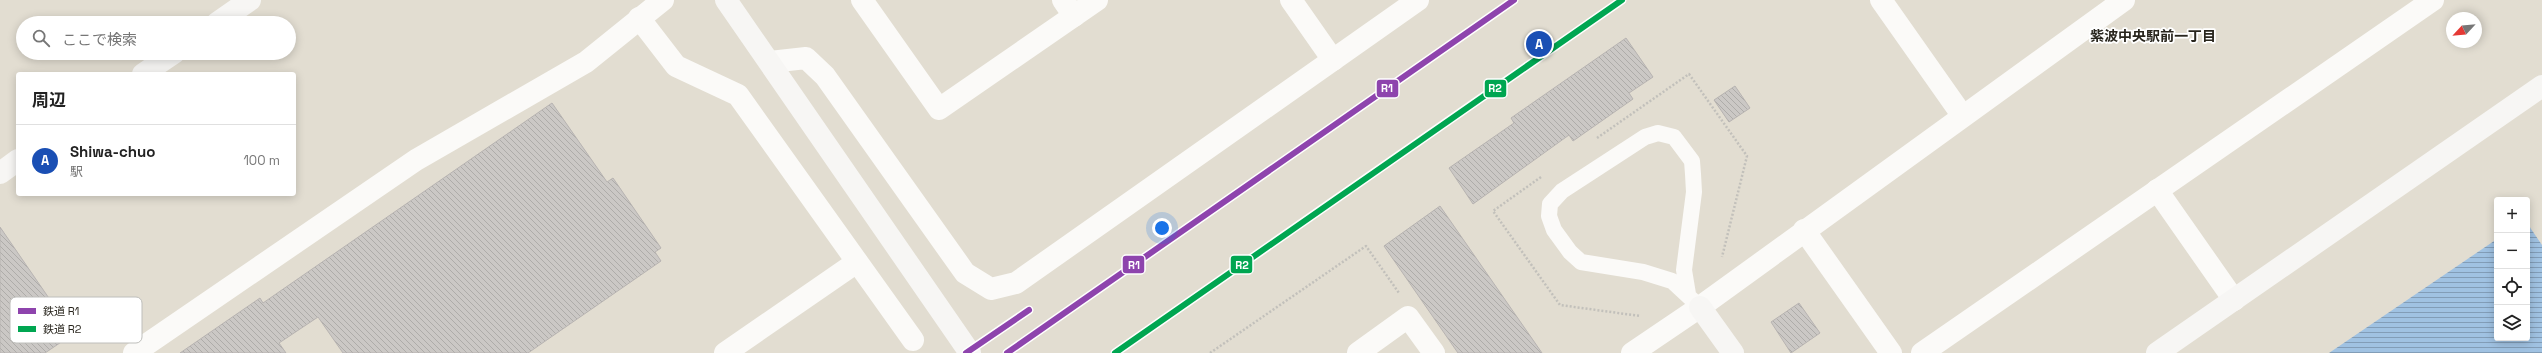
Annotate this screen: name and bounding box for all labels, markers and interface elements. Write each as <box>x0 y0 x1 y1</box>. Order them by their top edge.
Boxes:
north arrow <box>2446 12 2482 48</box>
search box <box>16 16 296 60</box>
icon: search <box>30 27 52 49</box>
district label: 紫波中央駅前一丁目 <box>2090 27 2216 45</box>
pin: A <box>1526 29 1552 59</box>
text: ここで検索 <box>62 30 137 49</box>
line badge: R1 <box>1376 79 1399 98</box>
line badge: R2 <box>1484 79 1507 98</box>
text: R1 <box>1381 81 1393 95</box>
text: R2 <box>1488 81 1502 95</box>
text: 周辺 <box>32 89 66 111</box>
text: Shiwa-chuo <box>70 142 155 161</box>
text: A <box>41 152 49 169</box>
text: 100 m <box>243 152 280 169</box>
text: 駅 <box>70 163 83 180</box>
map controls <box>2494 197 2530 341</box>
button: + <box>2494 197 2530 233</box>
your location <box>1152 218 1172 238</box>
button: − <box>2494 233 2530 269</box>
line badge: R1 <box>1122 255 1145 274</box>
line badge: R2 <box>1230 255 1253 274</box>
text: R1 <box>1128 258 1140 272</box>
text: R2 <box>1235 258 1249 272</box>
button: locate <box>2494 269 2530 305</box>
legend <box>10 297 142 343</box>
text: 鉄道 R1 <box>43 304 79 318</box>
button: layers <box>2494 305 2530 341</box>
text: 鉄道 R2 <box>43 322 82 336</box>

